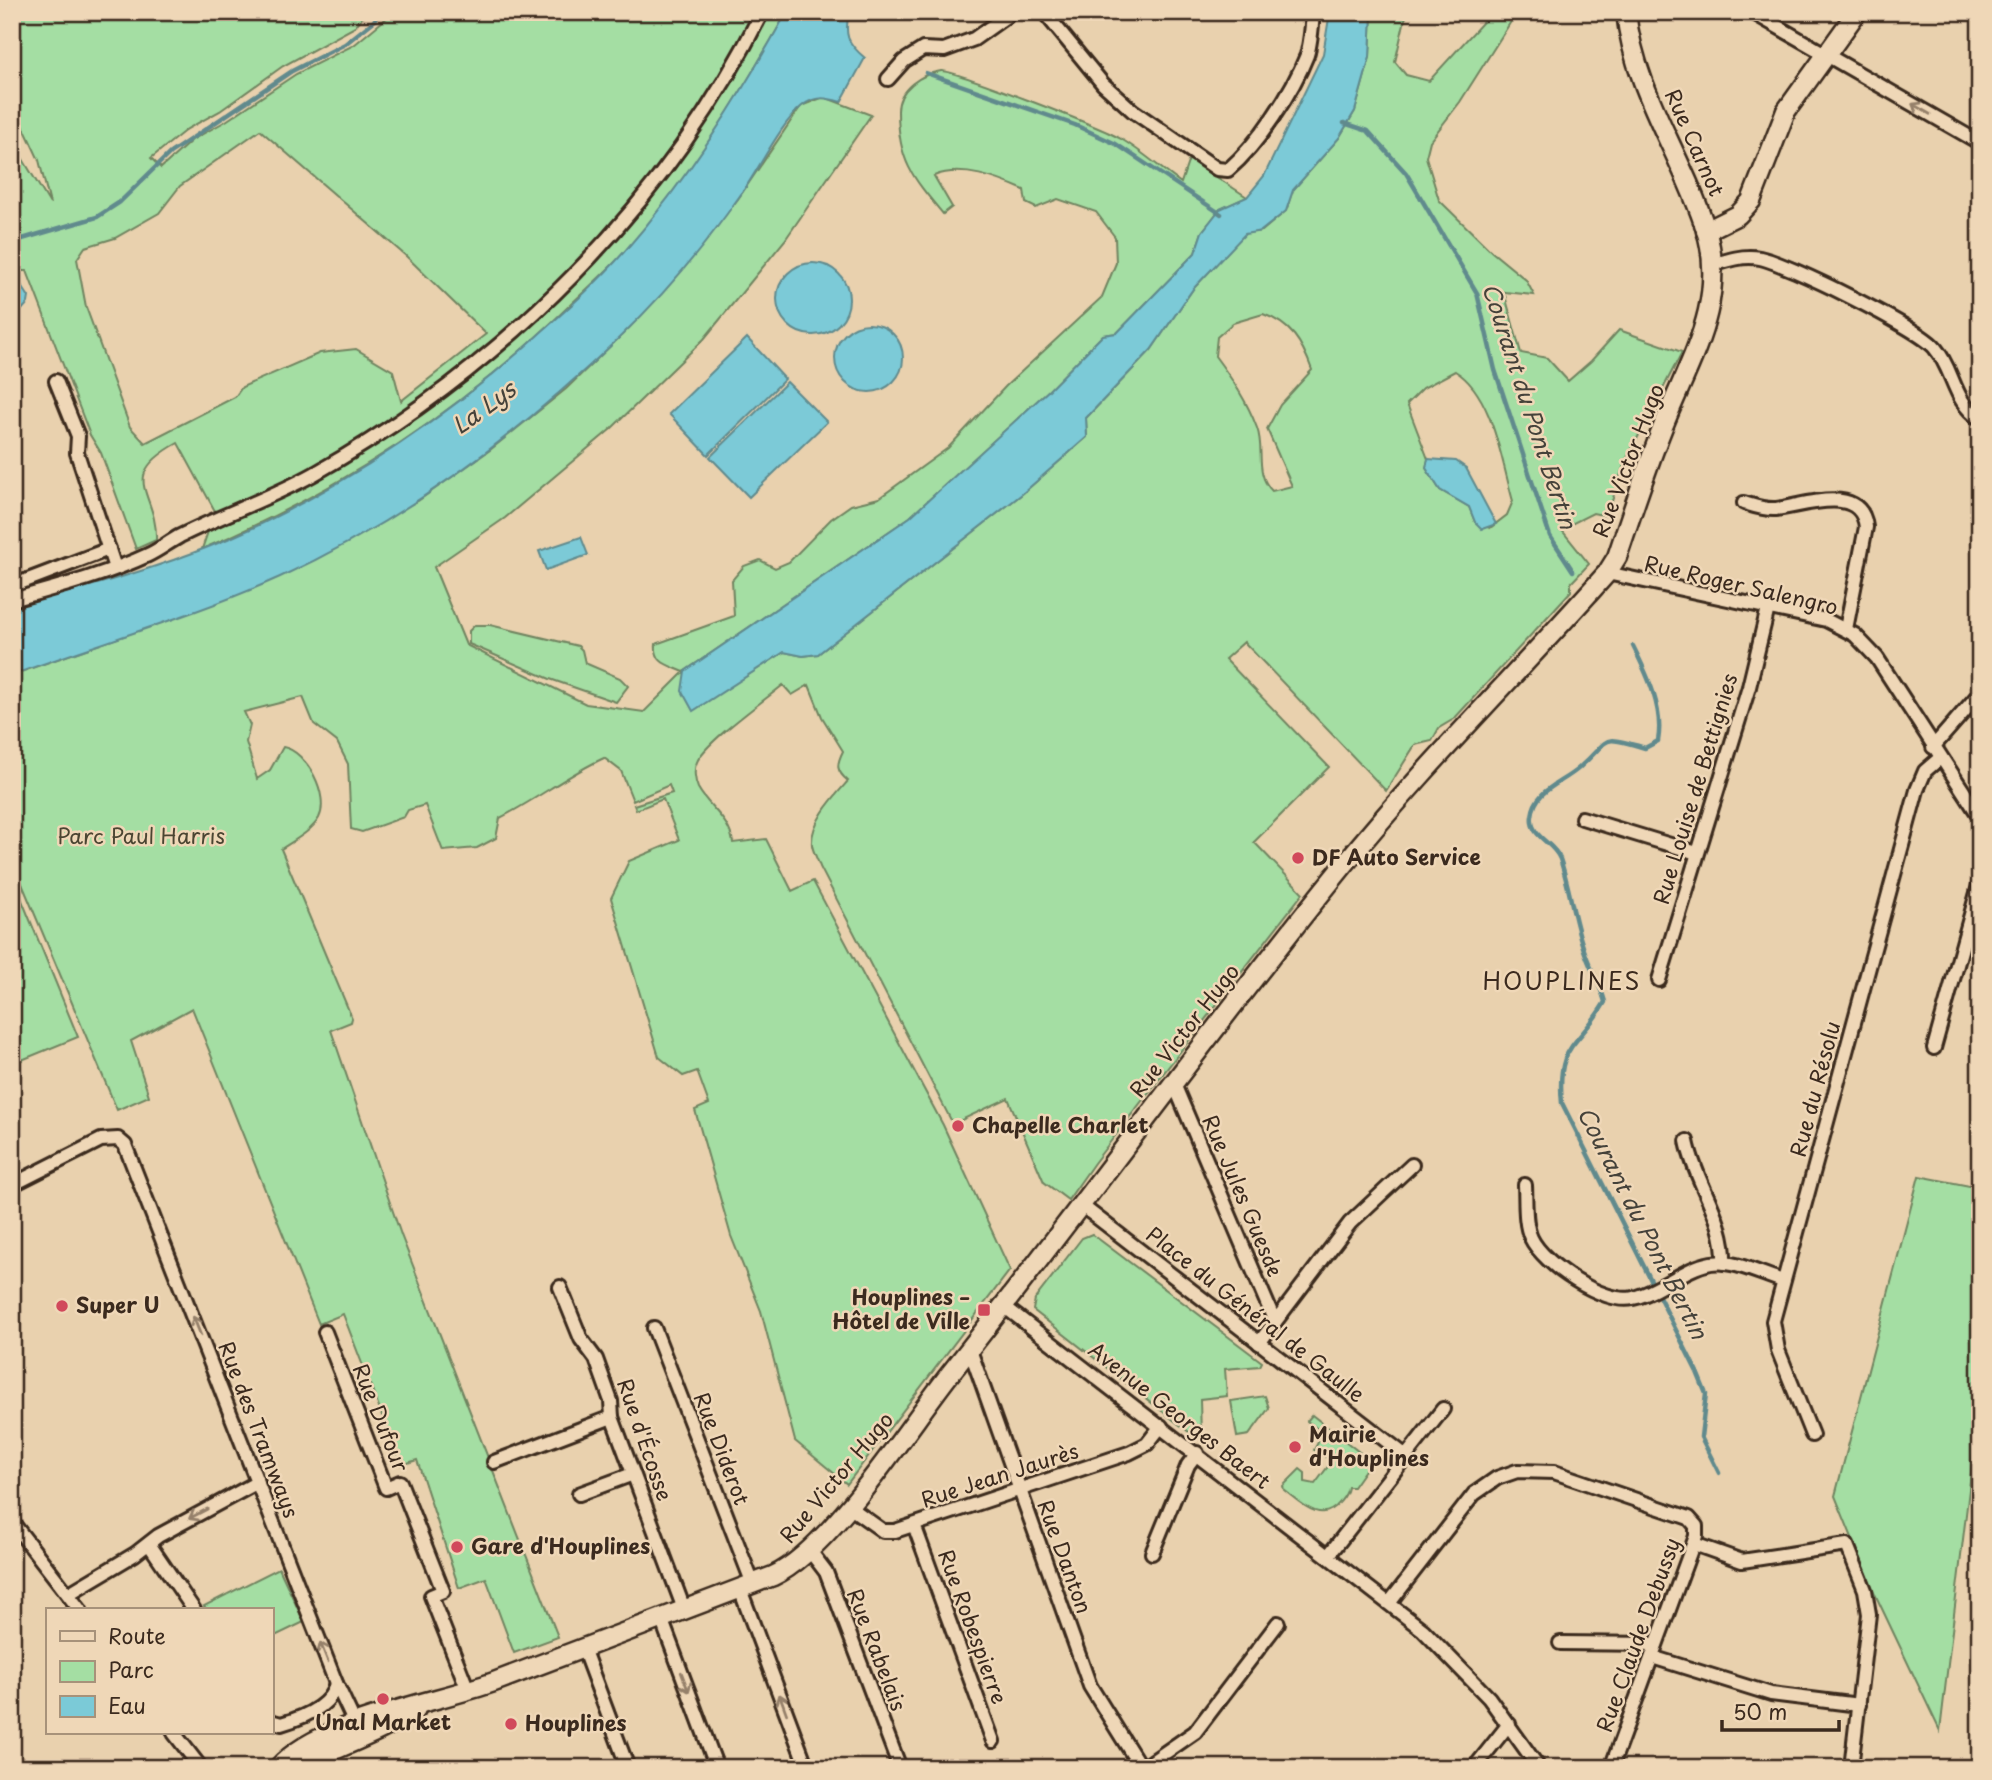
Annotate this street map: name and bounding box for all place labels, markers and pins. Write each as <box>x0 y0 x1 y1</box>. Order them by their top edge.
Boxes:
place label: DF Auto Service <box>1312 840 1481 872</box>
marker: DF Auto Service <box>1290 850 1306 866</box>
place label: Chapelle Charlet <box>972 1108 1149 1140</box>
marker: Chapelle Charlet <box>950 1118 966 1134</box>
place label: Houplines – Hôtel de Ville <box>832 1280 970 1336</box>
place label: Super U <box>76 1288 159 1320</box>
marker: Super U <box>54 1298 70 1314</box>
marker: Houplines – Hôtel de Ville <box>976 1302 992 1318</box>
place label: Mairie d'Houplines <box>1309 1417 1429 1473</box>
marker: Mairie d'Houplines <box>1287 1439 1303 1455</box>
place label: Gare d'Houplines <box>471 1529 650 1561</box>
marker: Gare d'Houplines <box>449 1539 465 1555</box>
marker: Unal Market <box>375 1691 391 1707</box>
place label: Unal Market <box>315 1705 451 1737</box>
place label: Houplines <box>525 1706 627 1738</box>
marker: Houplines <box>503 1716 519 1732</box>

